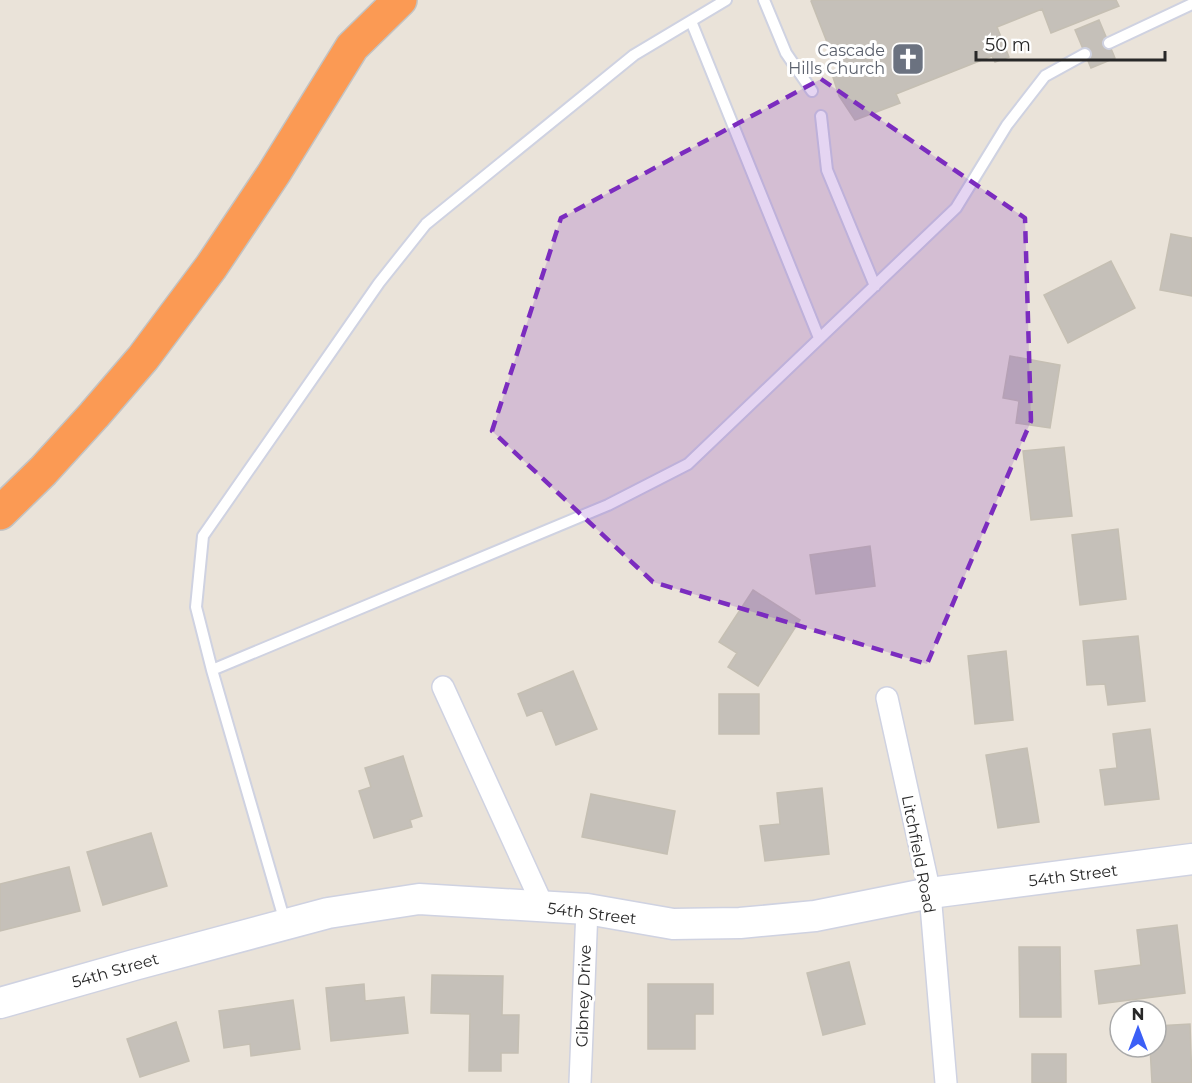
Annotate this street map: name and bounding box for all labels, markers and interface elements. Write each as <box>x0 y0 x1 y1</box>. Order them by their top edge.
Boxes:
scale bar <box>976 24 1165 62</box>
text: 50 m <box>985 34 1031 56</box>
place label: Cascade Hills Church <box>788 41 885 78</box>
church icon: Cascade Hills Church <box>890 41 926 77</box>
street label: Litchfield Road <box>898 793 939 915</box>
street label: 54th Street <box>1027 861 1119 890</box>
street label: 54th Street <box>546 899 638 928</box>
street label: Gibney Drive <box>572 944 595 1048</box>
street label: 54th Street <box>69 949 161 992</box>
north arrow <box>1108 999 1168 1059</box>
text: N <box>1132 1005 1144 1024</box>

